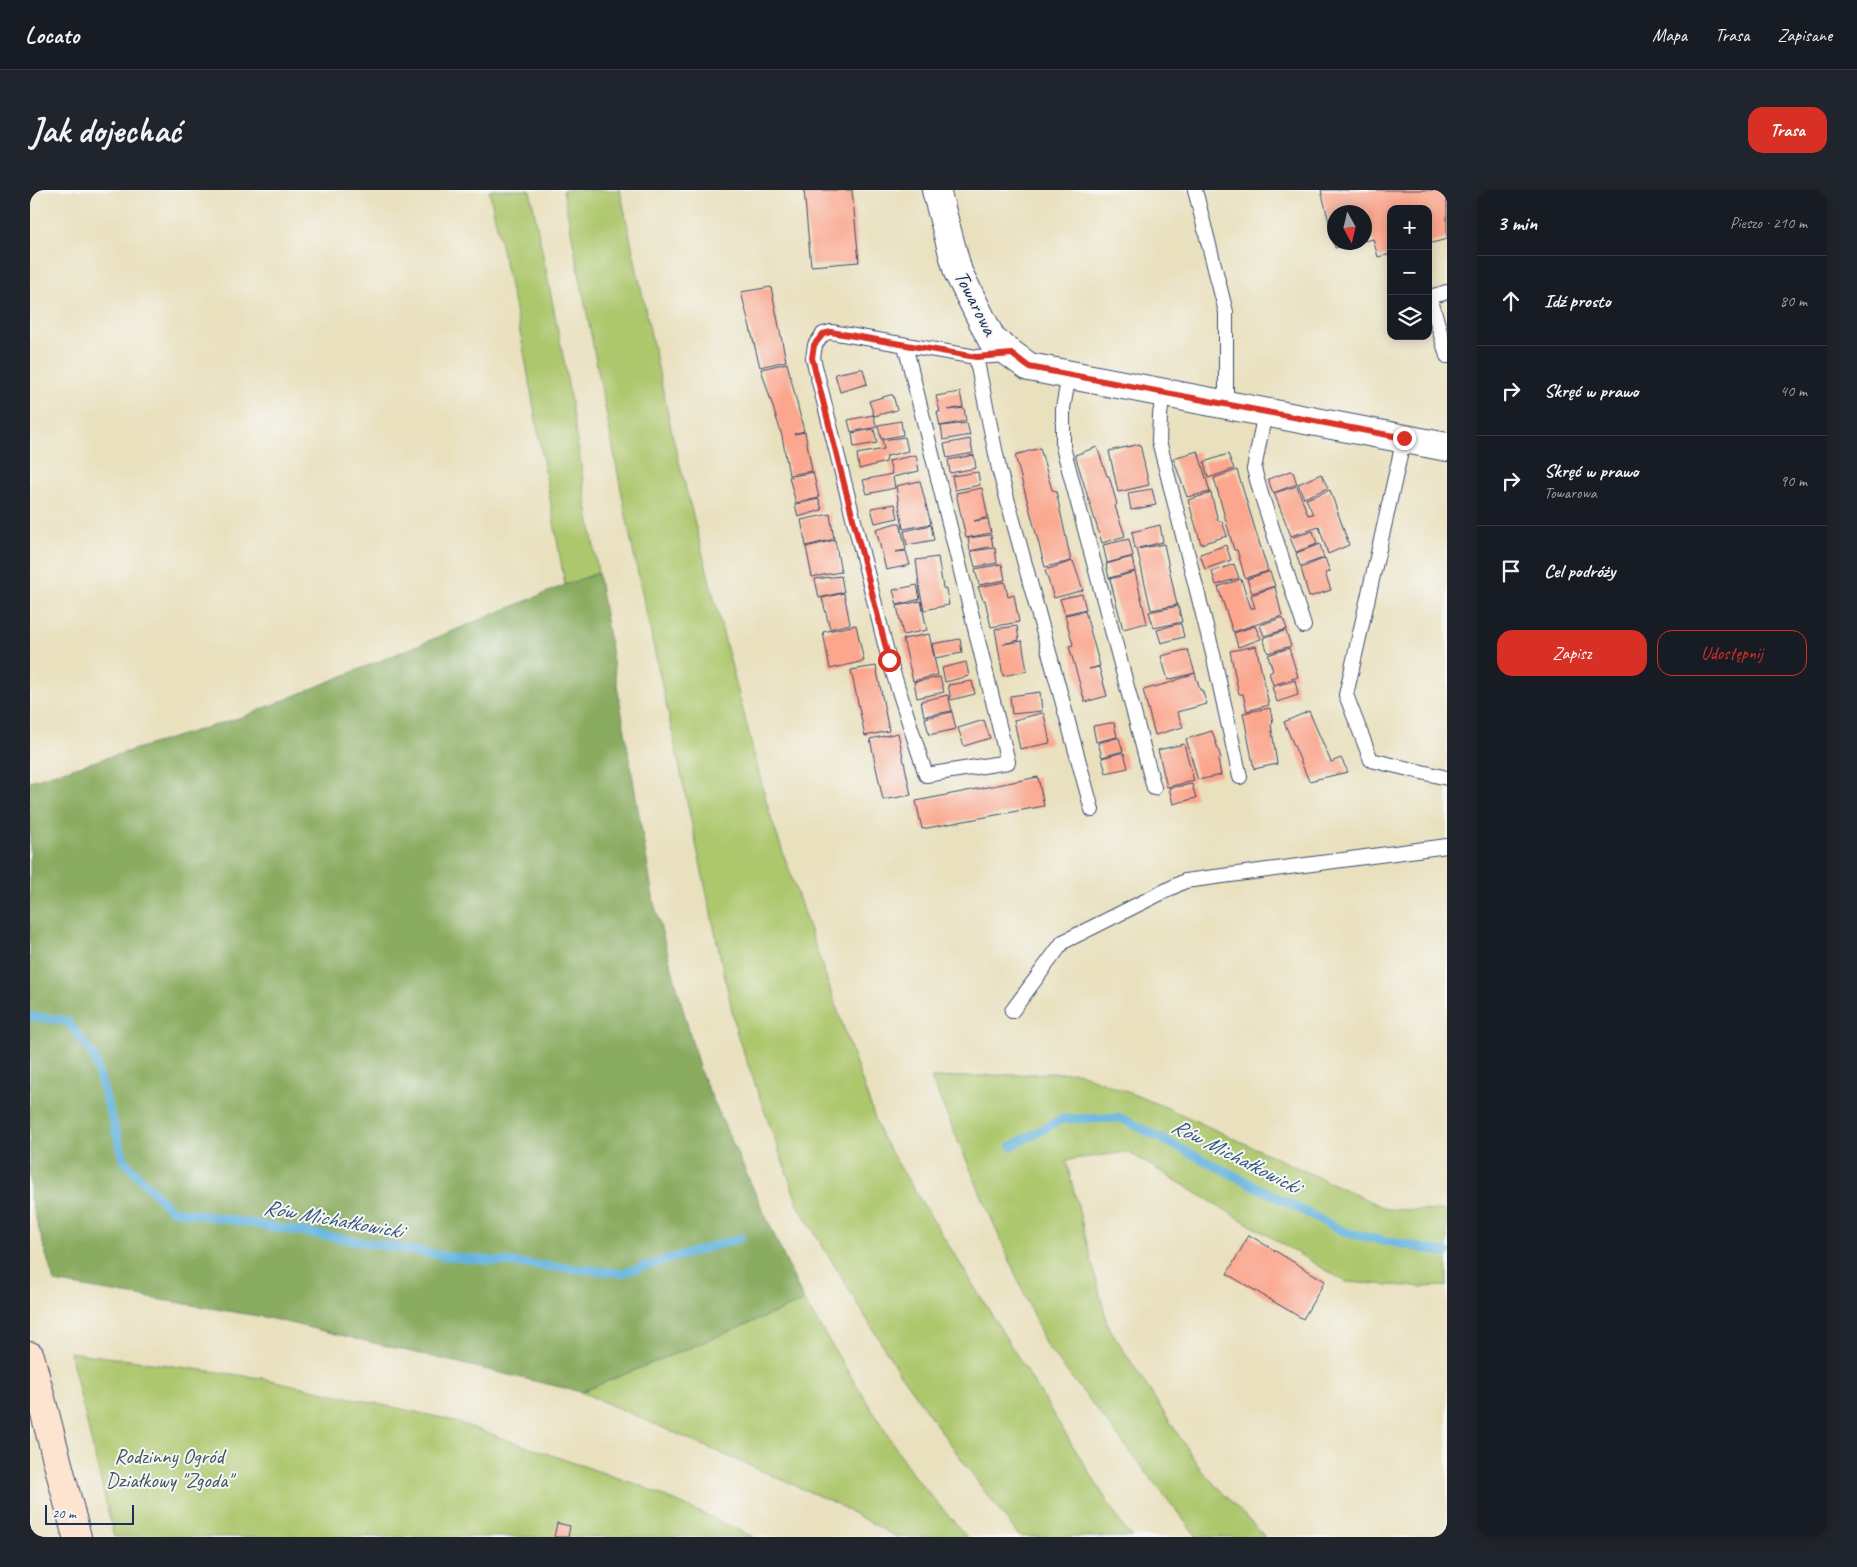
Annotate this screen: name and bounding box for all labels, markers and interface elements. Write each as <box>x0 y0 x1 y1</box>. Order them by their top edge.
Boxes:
text: Locato <box>25 20 79 50</box>
text: Mapa <box>1652 24 1687 46</box>
text: Trasa <box>1715 24 1749 46</box>
text: Zapisane <box>1777 24 1832 46</box>
button: Trasa <box>1748 107 1827 153</box>
text: Jak dojechać <box>30 108 181 153</box>
north arrow <box>1327 205 1372 250</box>
map controls <box>1387 205 1432 340</box>
button: + <box>1387 205 1432 250</box>
text: 3 min <box>1497 210 1537 236</box>
text: Pieszo · 210 m <box>1730 213 1807 233</box>
button: − <box>1387 250 1432 295</box>
street label: Towarowa <box>949 266 1004 341</box>
icon: ahead <box>1497 287 1525 315</box>
text: Idź prosto <box>1544 289 1611 313</box>
text: 80 m <box>1780 291 1807 311</box>
button: layers <box>1387 295 1432 340</box>
icon: right <box>1497 377 1525 405</box>
text: Skręć w prawo <box>1544 379 1639 403</box>
text: 40 m <box>1780 381 1807 401</box>
route end <box>1393 427 1416 450</box>
text: Skręć w prawo <box>1544 459 1639 483</box>
icon: right <box>1497 467 1525 495</box>
text: 90 m <box>1780 471 1807 491</box>
text: Towarowa <box>1544 483 1597 503</box>
icon: arrive <box>1497 557 1525 585</box>
text: Cel podróży <box>1544 559 1615 583</box>
button: Zapisz <box>1497 630 1647 676</box>
button: Udostępnij <box>1657 630 1807 676</box>
route start <box>878 649 901 672</box>
water label: Rów Michałkowicki <box>1167 1112 1309 1203</box>
water label: Rów Michałkowicki <box>262 1193 410 1246</box>
park label: Rodzinny Ogród Działkowy "Zgoda" <box>106 1443 236 1493</box>
scale bar <box>45 1502 134 1525</box>
text: 20 m <box>52 1505 76 1522</box>

